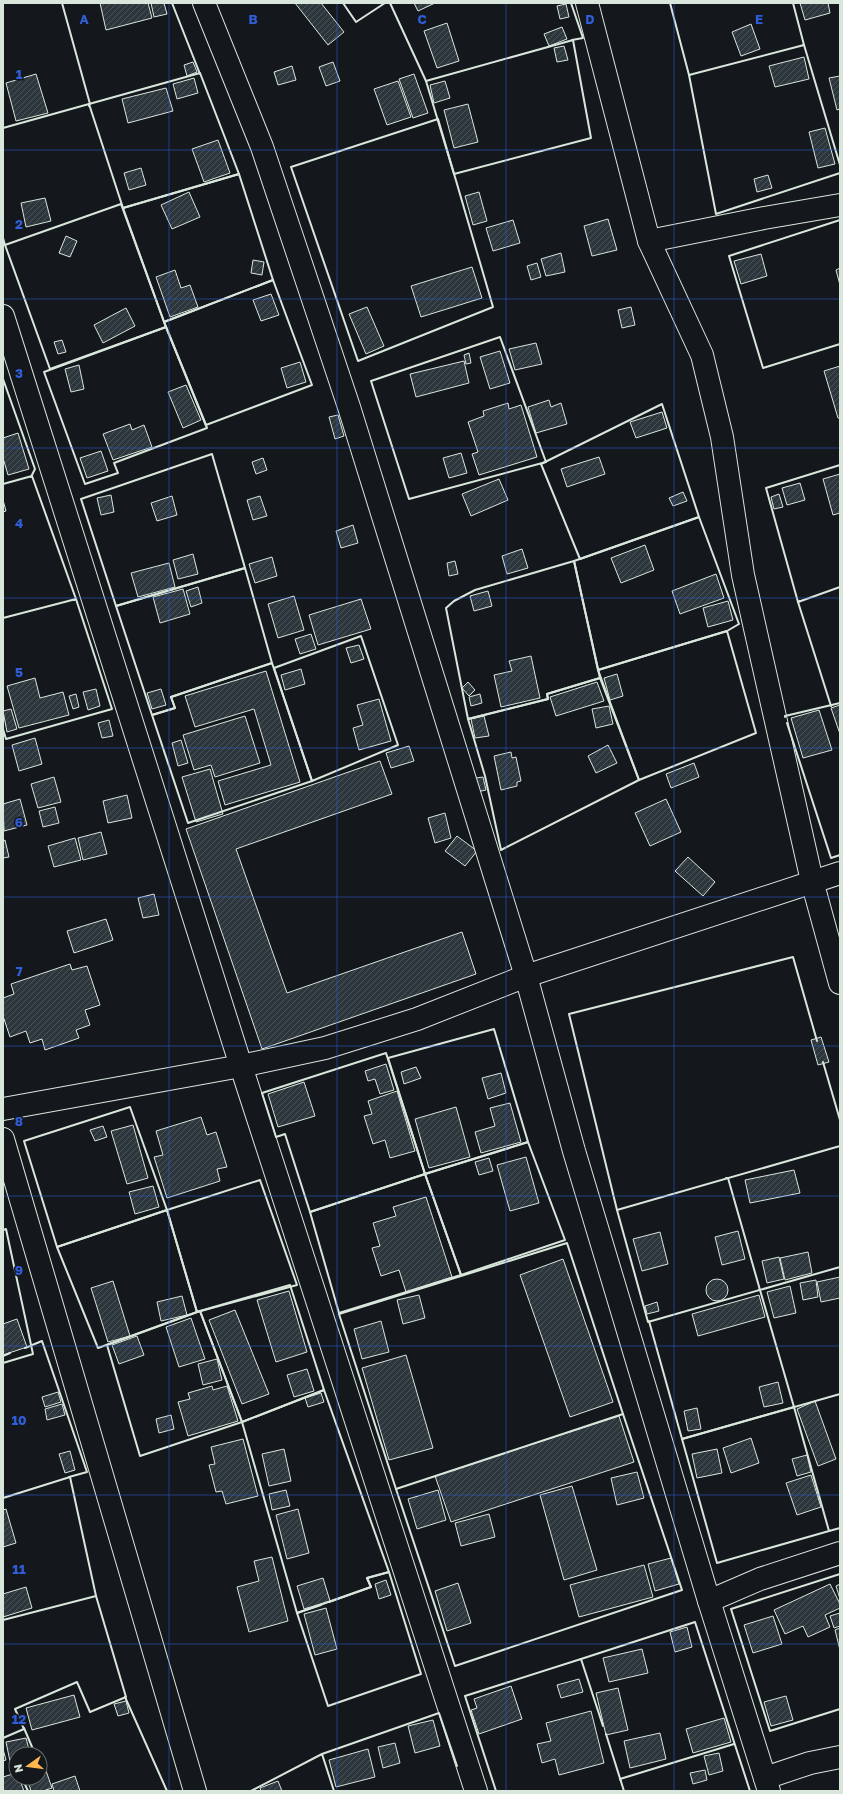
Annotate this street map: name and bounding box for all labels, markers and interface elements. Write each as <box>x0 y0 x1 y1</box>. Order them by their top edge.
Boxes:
text: A <box>79 11 89 27</box>
text: B <box>248 11 258 27</box>
text: C <box>417 11 427 27</box>
text: D <box>585 11 595 27</box>
text: E <box>755 11 763 27</box>
text: 1 <box>16 66 23 82</box>
text: 2 <box>15 216 23 232</box>
text: 3 <box>15 365 23 381</box>
text: 4 <box>15 515 23 531</box>
text: 5 <box>15 664 23 680</box>
text: 6 <box>15 814 23 830</box>
text: 7 <box>15 963 23 979</box>
text: 8 <box>15 1113 23 1129</box>
text: 9 <box>15 1262 23 1278</box>
text: 10 <box>11 1412 27 1428</box>
text: 11 <box>12 1561 26 1577</box>
text: 12 <box>12 1711 26 1727</box>
north arrow <box>8 1746 48 1786</box>
text: N <box>10 1763 25 1774</box>

